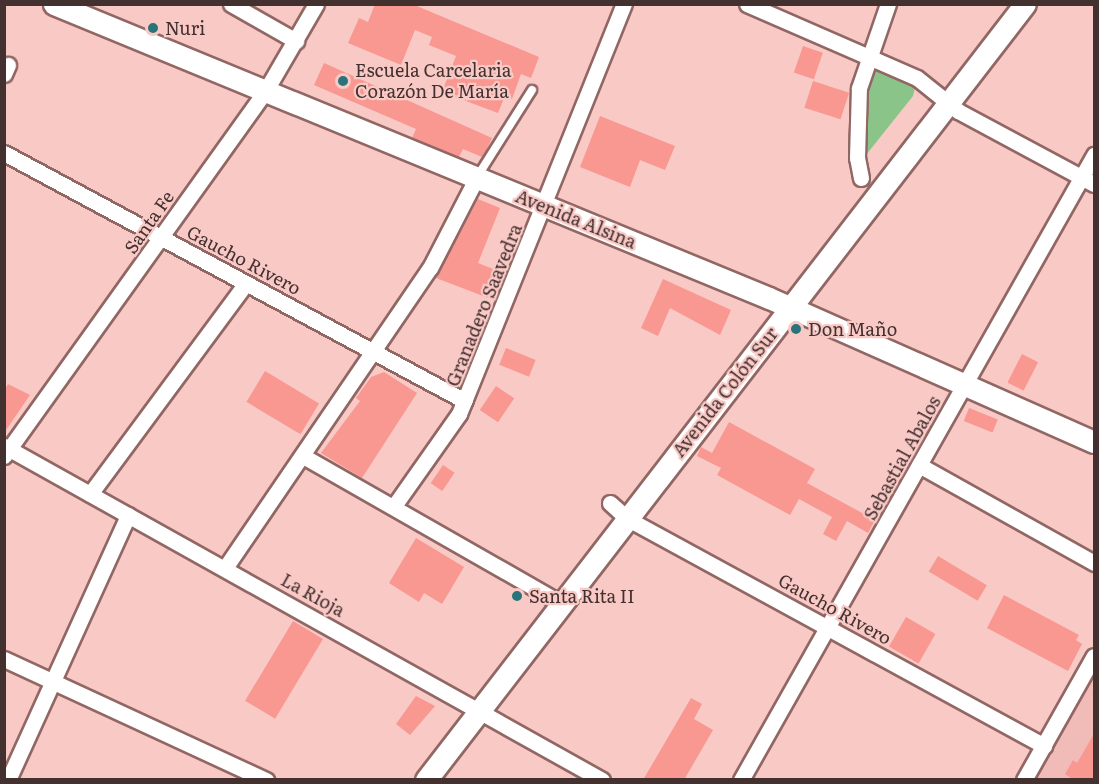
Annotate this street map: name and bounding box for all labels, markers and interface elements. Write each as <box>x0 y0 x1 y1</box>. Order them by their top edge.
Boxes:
place label: Nuri <box>165 17 205 39</box>
marker: Nuri <box>146 21 160 35</box>
place label: Escuela Carcelaria Corazón De María <box>355 60 511 103</box>
marker: Escuela Carcelaria Corazón De María <box>336 74 350 88</box>
street label: Avenida Alsina <box>513 185 639 253</box>
street label: Santa Fe <box>120 186 178 258</box>
street label: Gaucho Rivero <box>183 221 305 299</box>
street label: Granadero Saavedra <box>441 221 527 389</box>
place label: Don Maño <box>808 318 897 340</box>
marker: Don Maño <box>789 322 803 336</box>
street label: Avenida Colón Sur <box>668 323 782 461</box>
street label: Sebastial Abalos <box>859 392 945 524</box>
street label: La Rioja <box>277 569 349 621</box>
street label: Gaucho Rivero <box>775 569 895 649</box>
place label: Santa Rita II <box>529 585 635 607</box>
marker: Santa Rita II <box>510 589 524 603</box>

